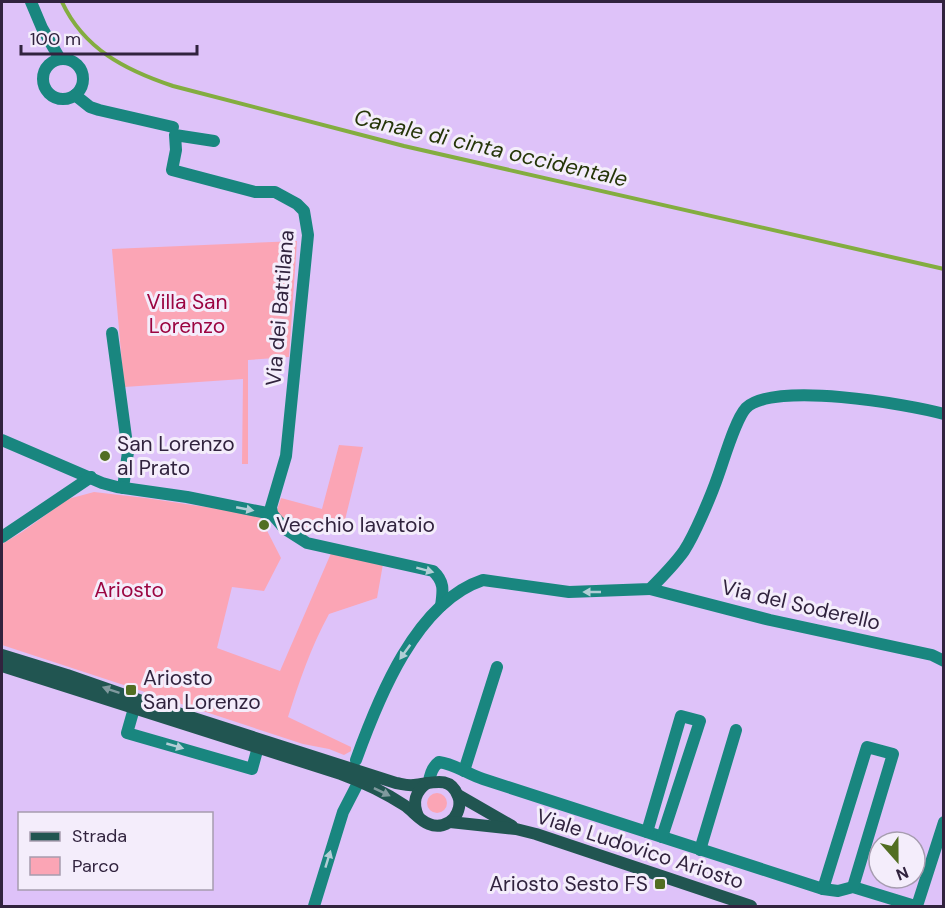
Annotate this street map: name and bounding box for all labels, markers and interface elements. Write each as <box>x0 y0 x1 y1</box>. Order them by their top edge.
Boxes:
scale bar <box>21 18 196 56</box>
text: 100 m <box>30 27 81 51</box>
water label: Canale di cinta occidentale <box>352 102 630 194</box>
street label: Via dei Battilana <box>259 229 301 387</box>
park label: Villa San Lorenzo <box>146 288 228 340</box>
place label: San Lorenzo al Prato <box>117 430 235 482</box>
marker: San Lorenzo al Prato <box>98 449 112 463</box>
one-way arrow <box>235 505 254 514</box>
place label: Vecchio lavatoio <box>276 511 435 539</box>
marker: Vecchio lavatoio <box>257 518 271 532</box>
one-way arrow <box>416 565 434 575</box>
street label: Via del Soderello <box>719 573 883 637</box>
park label: Ariosto <box>94 576 164 604</box>
one-way arrow <box>582 587 601 597</box>
one-way arrow <box>399 643 411 659</box>
place label: Ariosto San Lorenzo <box>143 664 261 716</box>
marker: Ariosto San Lorenzo <box>124 683 138 697</box>
one-way arrow <box>102 685 120 694</box>
one-way arrow <box>166 742 184 751</box>
one-way arrow <box>373 787 390 796</box>
street label: Viale Ludovico Ariosto <box>533 802 747 896</box>
legend <box>18 812 213 890</box>
text: Strada <box>72 824 127 848</box>
north arrow <box>867 830 927 890</box>
one-way arrow <box>324 850 334 868</box>
text: Parco <box>72 854 119 878</box>
text: N <box>893 862 911 885</box>
place label: Ariosto Sesto FS <box>489 870 648 898</box>
marker: Ariosto Sesto FS <box>653 877 667 891</box>

